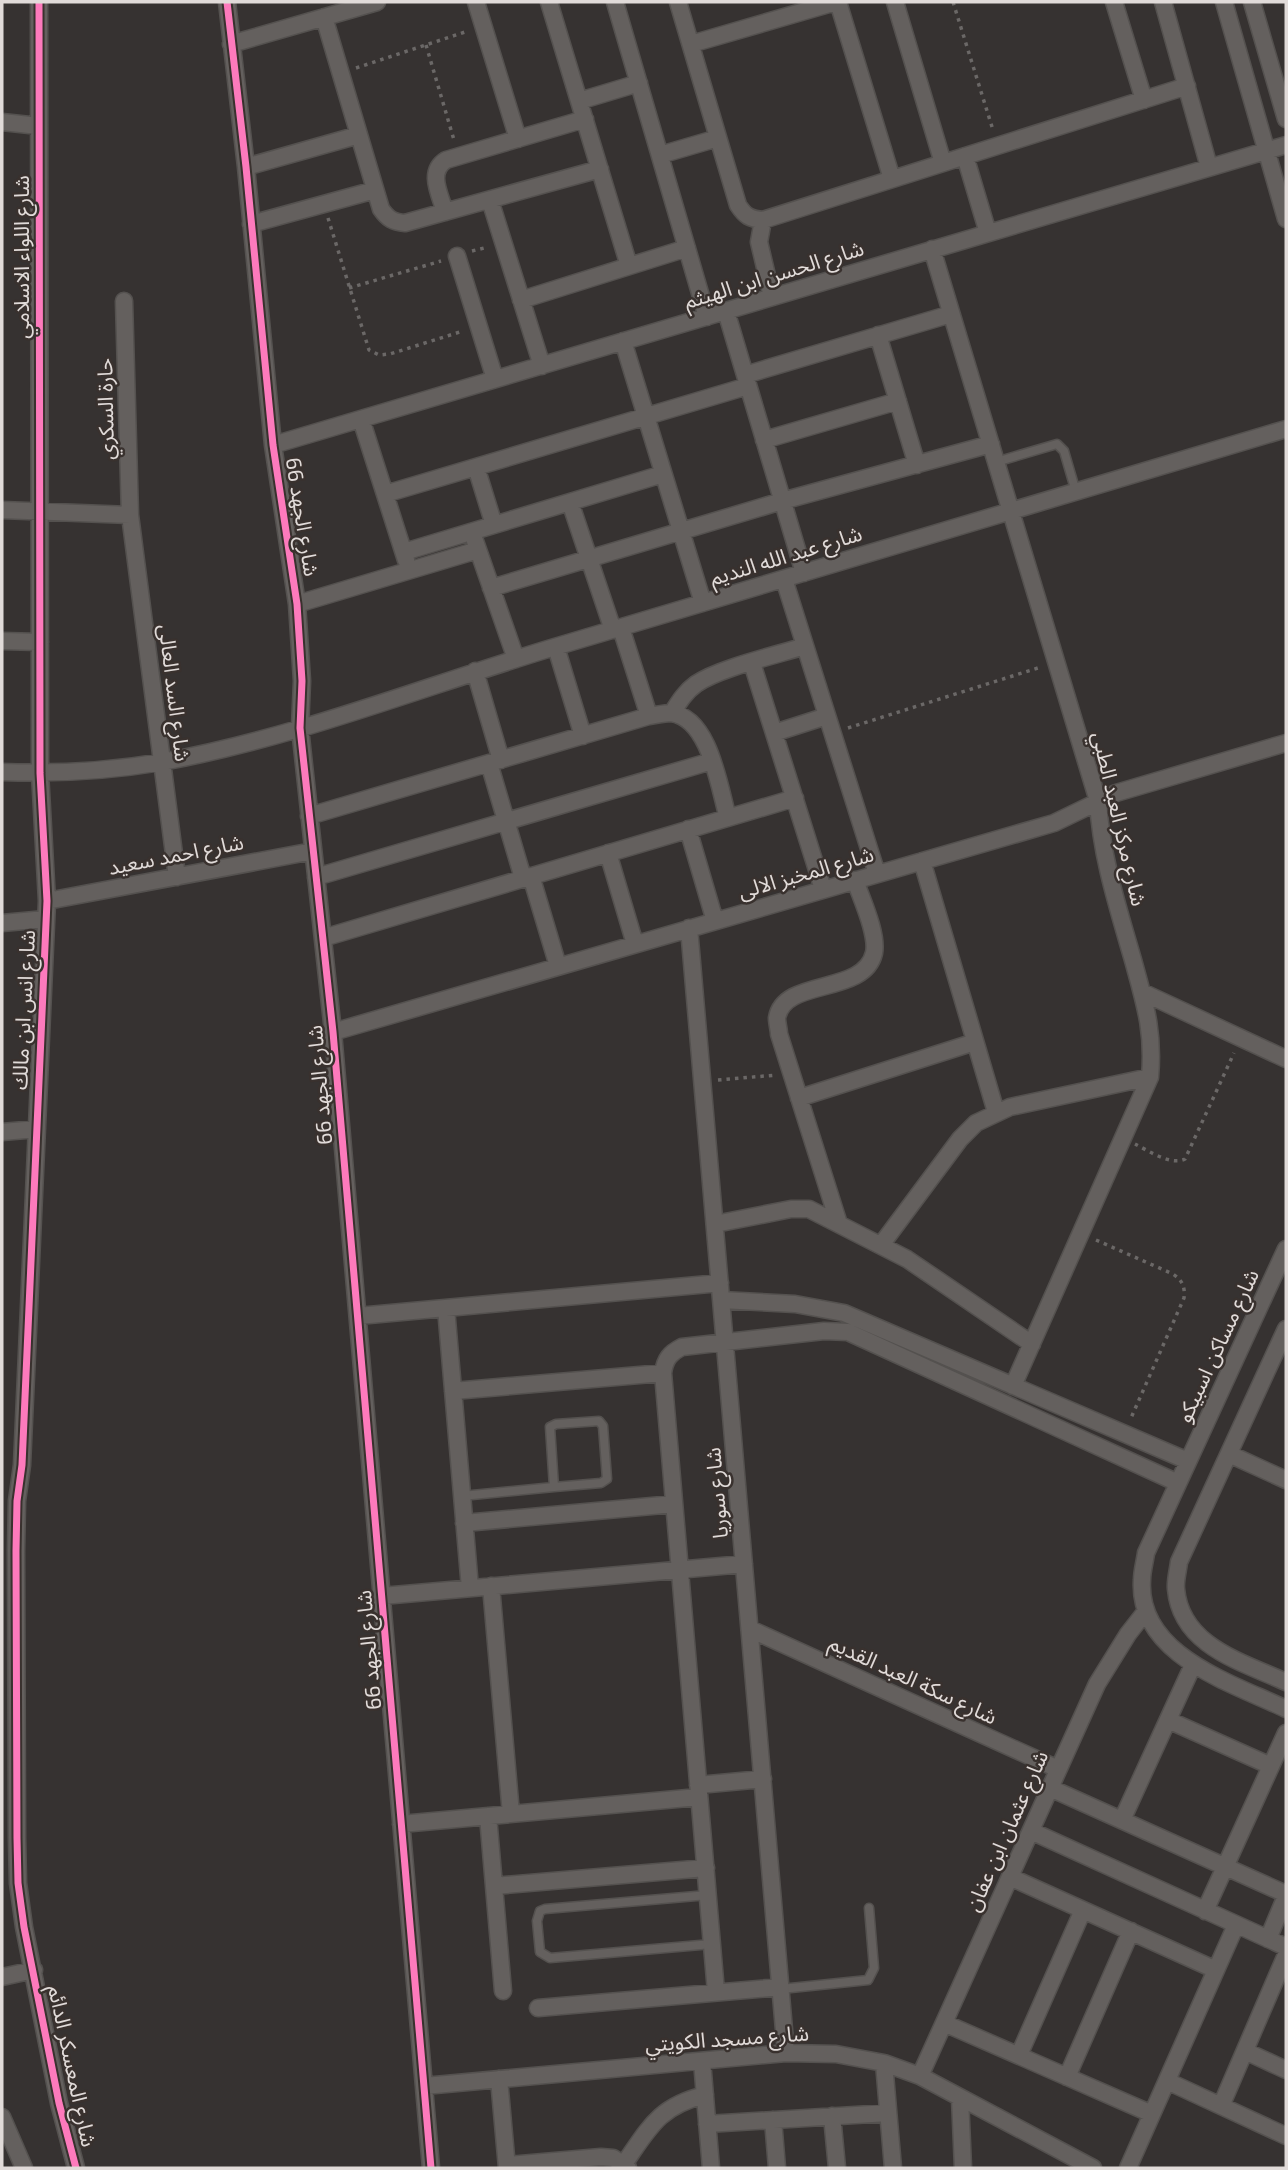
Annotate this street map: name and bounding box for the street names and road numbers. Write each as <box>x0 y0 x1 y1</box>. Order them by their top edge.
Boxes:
street label: شارع اللواء الاسلامي <box>8 175 38 339</box>
street label: شارع الحسن ابن الهيثم <box>681 234 868 317</box>
street label: حارة السكري <box>91 358 123 460</box>
street label: شارع الجهد 66 <box>278 456 325 579</box>
street label: شارع عبد الله النديم <box>706 520 866 593</box>
street label: شارع السد العالى <box>151 623 196 763</box>
street label: شارع مركز العبد الطبي <box>1083 729 1153 909</box>
street label: شارع احمد سعيد <box>106 828 246 883</box>
street label: شارع المخبز الالى <box>735 840 877 907</box>
street label: شارع انس ابن مالك <box>6 929 43 1091</box>
street label: شارع الجهد 66 <box>301 1024 340 1146</box>
street label: شارع مساكن اسبيكو <box>1170 1265 1267 1428</box>
street label: شارع سوريا <box>699 1446 736 1540</box>
street label: شارع الجهد 66 <box>350 1589 389 1711</box>
street label: شارع سكة العبد القديم <box>824 1629 1001 1732</box>
street label: شارع عثمان ابن عفان <box>959 1746 1056 1916</box>
street label: شارع المعسكر الدائم <box>40 1983 103 2150</box>
street label: شارع مسجد الكويتي <box>644 2019 810 2061</box>

